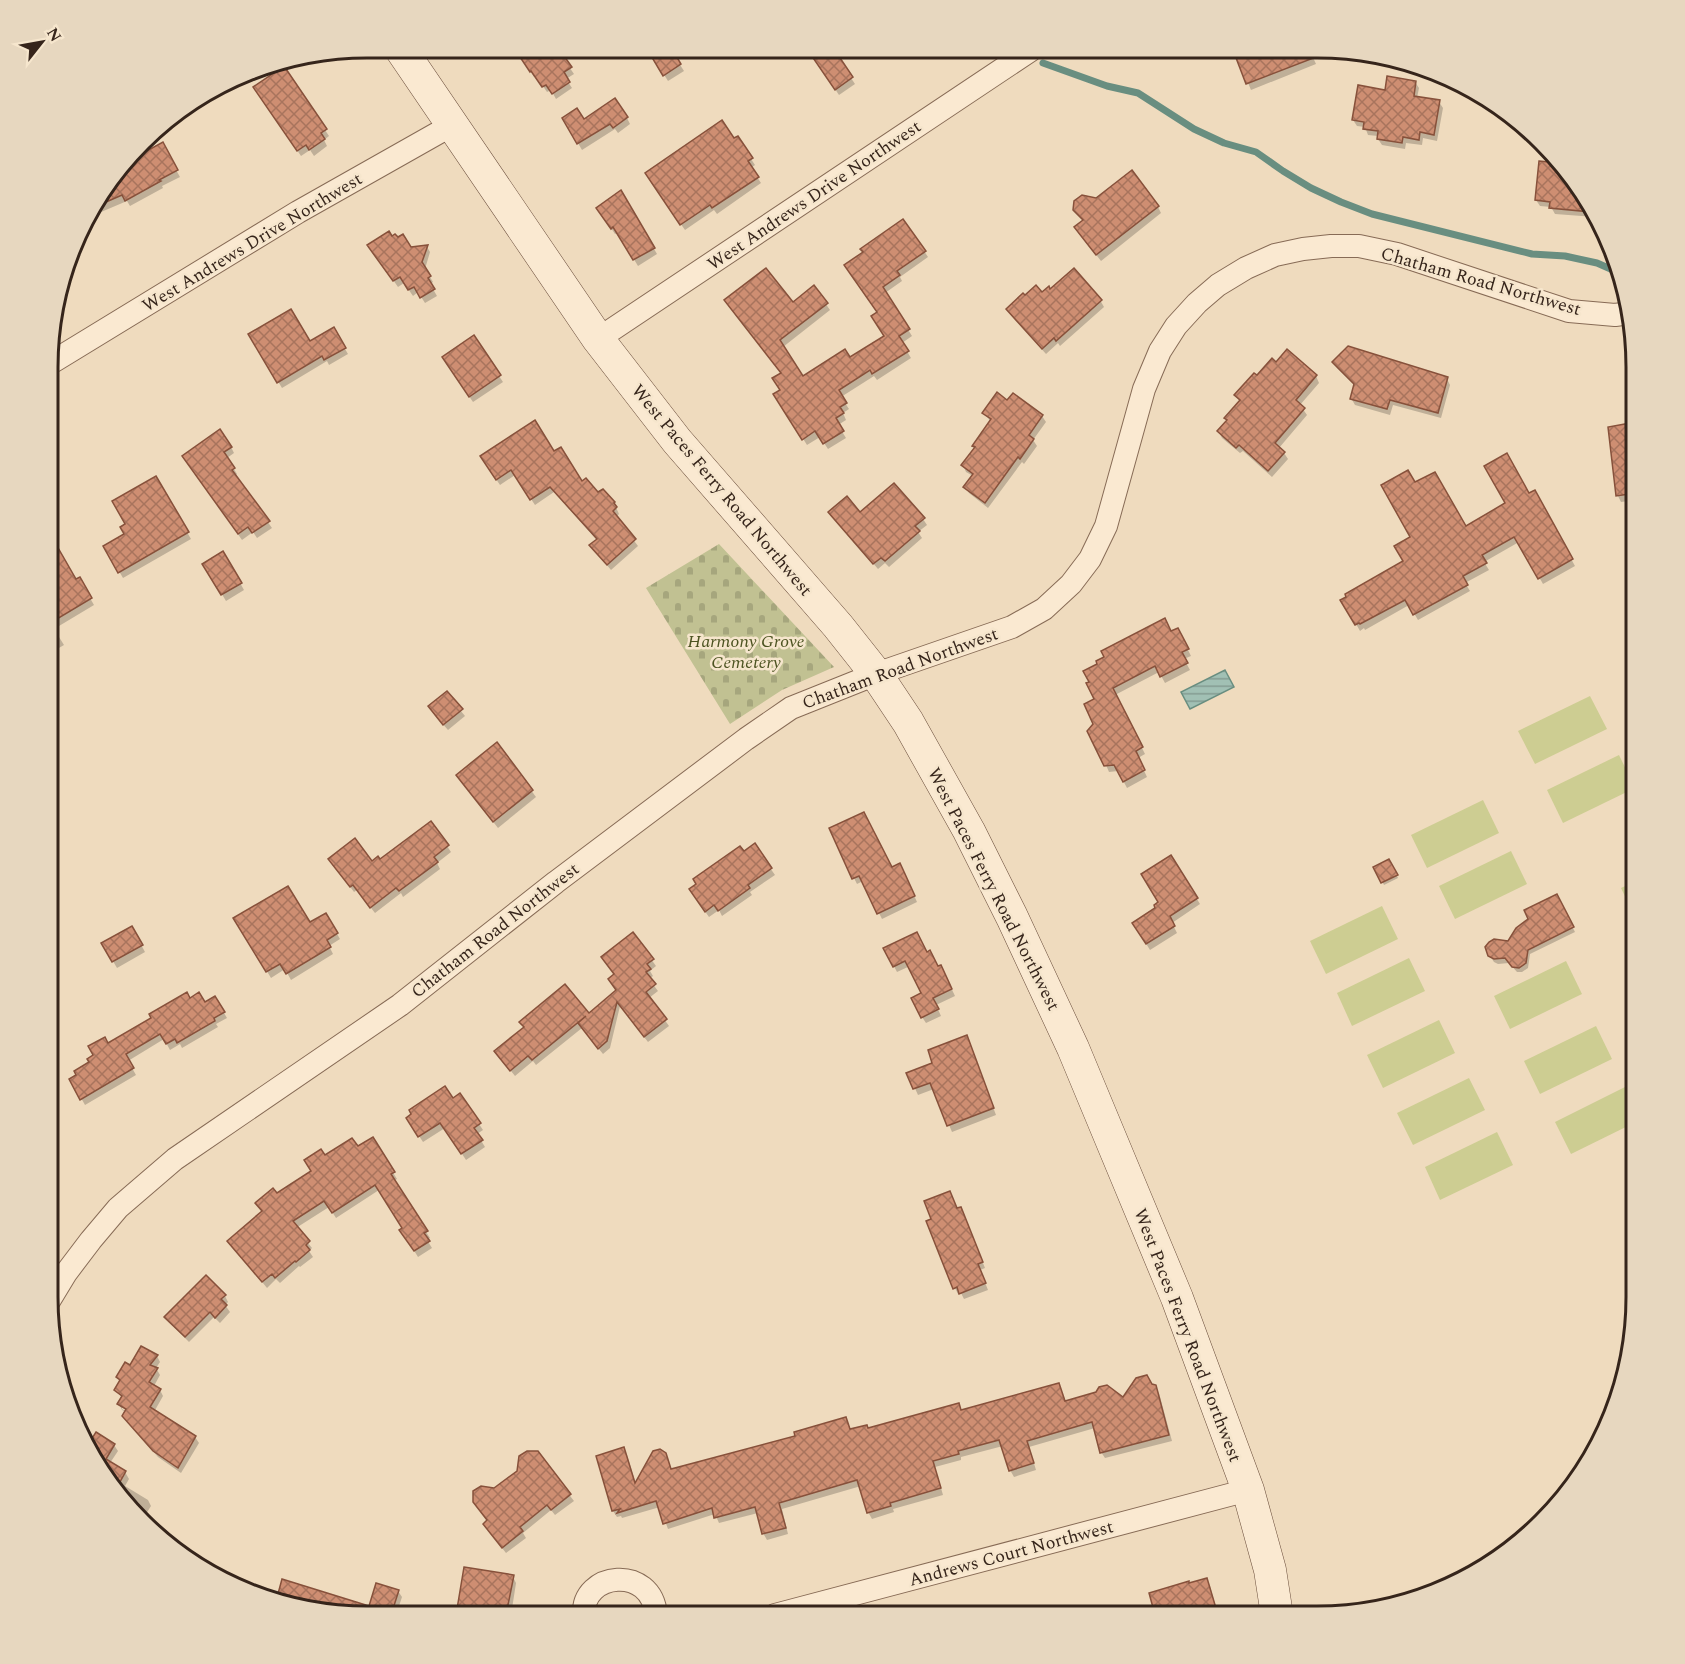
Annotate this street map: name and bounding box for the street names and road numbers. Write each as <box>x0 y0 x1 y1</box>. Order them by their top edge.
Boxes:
street label: West Andrews Drive Northwest <box>702 114 927 277</box>
street label: West Andrews Drive Northwest <box>137 166 368 319</box>
street label: Chatham Road Northwest <box>1378 240 1584 323</box>
street label: West Paces Ferry Road Northwest <box>625 378 819 602</box>
street label: Chatham Road Northwest <box>798 620 1002 717</box>
street label: West Paces Ferry Road Northwest <box>920 763 1067 1016</box>
street label: Chatham Road Northwest <box>405 856 585 1005</box>
street label: West Paces Ferry Road Northwest <box>1127 1204 1248 1466</box>
street label: Andrews Court Northwest <box>906 1513 1116 1594</box>

